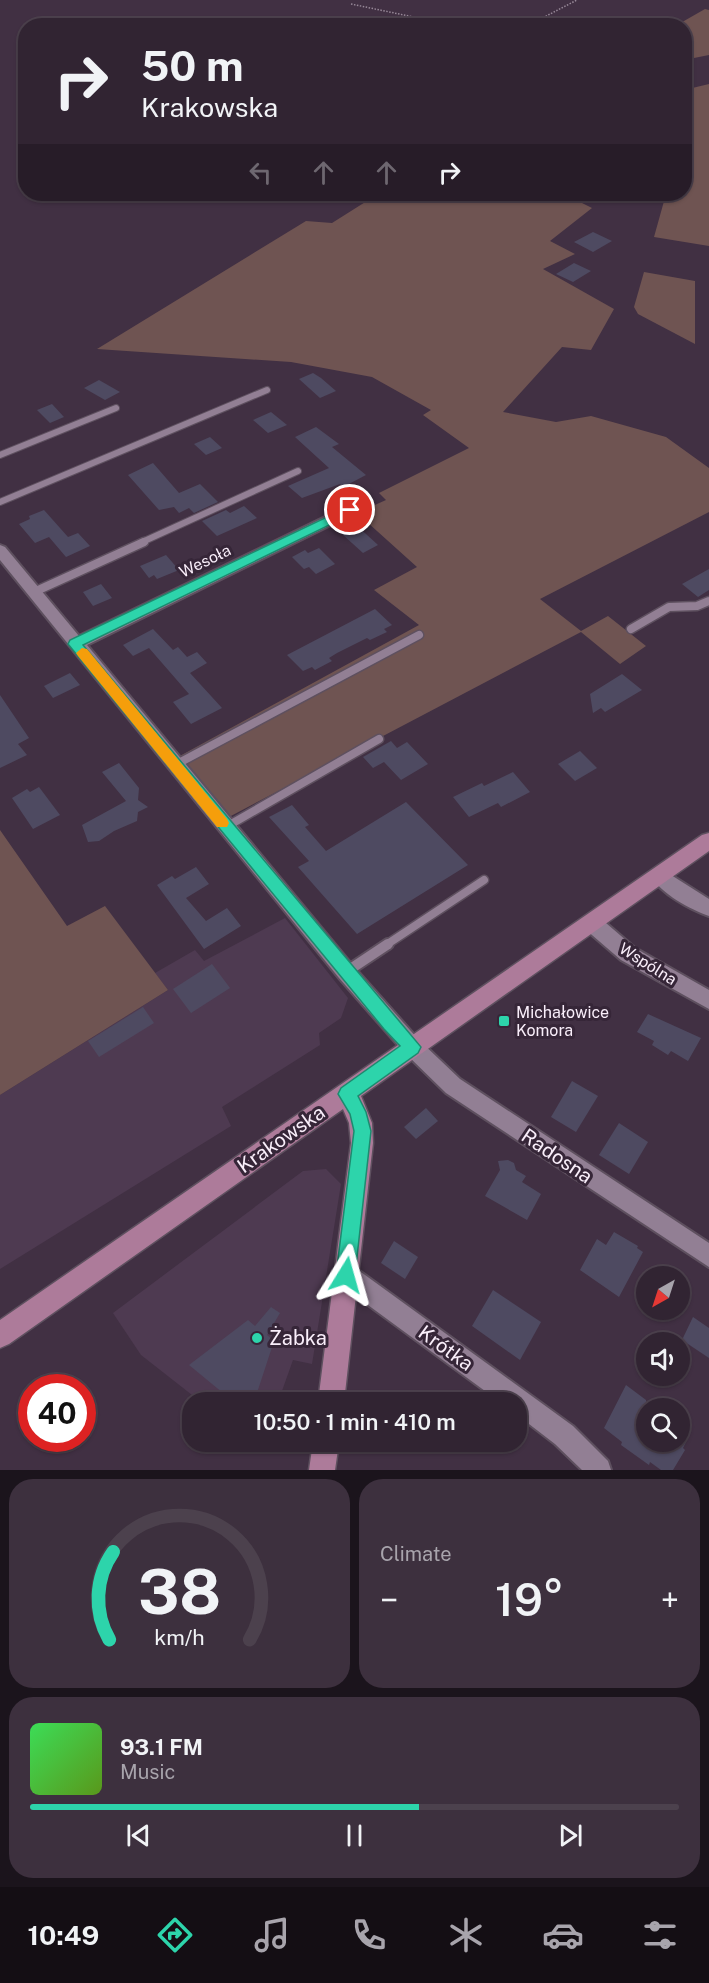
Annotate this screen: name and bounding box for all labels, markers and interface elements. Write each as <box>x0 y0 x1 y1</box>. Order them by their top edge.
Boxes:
text: 50 m <box>141 41 244 90</box>
icon: right <box>42 42 120 120</box>
text: Krakowska <box>141 91 278 123</box>
icon: left <box>244 156 277 189</box>
icon: ahead <box>307 156 340 189</box>
icon: ahead <box>370 156 403 189</box>
icon: right <box>433 156 466 189</box>
pin <box>324 484 375 535</box>
icon: arrive <box>333 493 366 526</box>
street label: Wesoła <box>176 540 234 582</box>
street label: Wspólna <box>616 939 680 989</box>
place label: Michałowice Komora <box>516 1003 609 1040</box>
marker: Michałowice Komora <box>497 1014 511 1028</box>
street label: Krakowska <box>232 1100 330 1178</box>
street label: Radosna <box>517 1124 597 1188</box>
position arrow <box>314 1243 378 1307</box>
north arrow <box>636 1266 690 1320</box>
map controls <box>636 1266 690 1452</box>
street label: Krótka <box>414 1320 478 1376</box>
place label: Żabka <box>269 1326 327 1350</box>
marker: Żabka <box>250 1331 264 1345</box>
button: sound <box>636 1332 690 1386</box>
speed limit sign: 40 <box>18 1374 96 1452</box>
button: search <box>636 1398 690 1452</box>
text: 10:50 · 1 min · 410 m <box>253 1409 456 1435</box>
text: Climate <box>380 1542 452 1566</box>
text: 38 <box>138 1555 221 1628</box>
text: 19° <box>495 1573 564 1626</box>
text: − <box>380 1581 398 1619</box>
text: + <box>661 1581 679 1619</box>
text: km/h <box>154 1626 205 1651</box>
text: 93.1 FM <box>120 1734 203 1760</box>
text: Music <box>120 1760 175 1784</box>
icon: previous <box>122 1819 155 1852</box>
icon: pause <box>338 1819 371 1852</box>
icon: next <box>554 1819 587 1852</box>
icon: directions <box>154 1914 196 1956</box>
icon: music <box>251 1914 293 1956</box>
icon: phone <box>348 1914 390 1956</box>
icon: climate <box>445 1914 487 1956</box>
icon: car <box>542 1914 584 1956</box>
icon: filters <box>639 1914 681 1956</box>
text: 10:49 <box>28 1919 99 1951</box>

